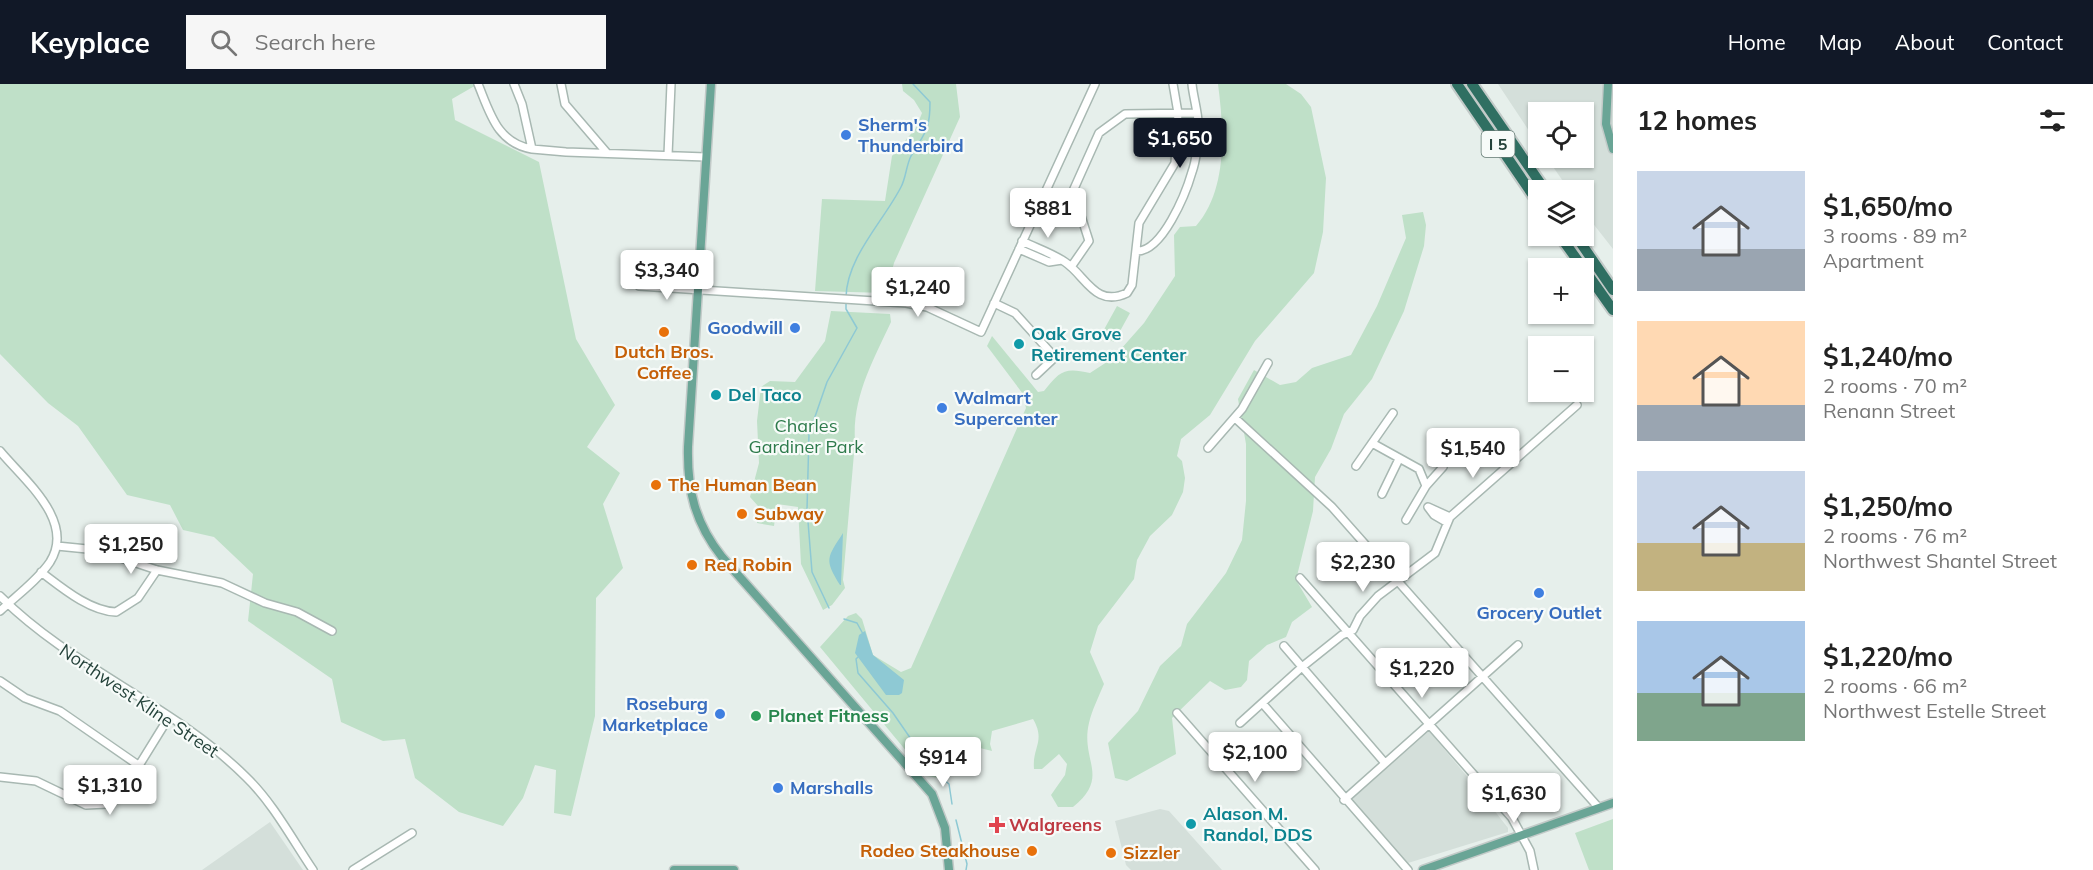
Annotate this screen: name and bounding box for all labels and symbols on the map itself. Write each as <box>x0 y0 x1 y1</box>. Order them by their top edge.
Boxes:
place label: Sherm's Thunderbird <box>858 113 964 157</box>
pin: $1,650 <box>1131 118 1229 169</box>
marker: Sherm's Thunderbird <box>839 128 853 142</box>
road number: I 5 <box>1482 131 1514 157</box>
pin: $881 <box>1012 188 1084 239</box>
pin: $3,340 <box>618 250 716 301</box>
pin: $1,240 <box>869 267 967 318</box>
place label: Goodwill <box>707 316 783 339</box>
marker: Goodwill <box>788 321 802 335</box>
place label: Oak Grove Retirement Center <box>1031 322 1187 366</box>
marker: Dutch Bros. Coffee <box>657 325 671 339</box>
marker: Oak Grove Retirement Center <box>1012 337 1026 351</box>
place label: Dutch Bros. Coffee <box>614 340 714 384</box>
place label: Del Taco <box>728 383 802 406</box>
place label: Walmart Supercenter <box>954 386 1058 430</box>
marker: Del Taco <box>709 388 723 402</box>
marker: Walmart Supercenter <box>935 401 949 415</box>
park label: Charles Gardiner Park <box>749 414 864 458</box>
pin: $1,540 <box>1424 428 1522 479</box>
place label: The Human Bean <box>668 473 817 496</box>
marker: The Human Bean <box>649 478 663 492</box>
place label: Subway <box>754 502 824 525</box>
marker: Subway <box>735 507 749 521</box>
pin: $1,250 <box>82 524 180 575</box>
pin: $2,230 <box>1314 542 1412 593</box>
place label: Red Robin <box>704 553 792 576</box>
marker: Red Robin <box>685 558 699 572</box>
marker: Grocery Outlet <box>1532 586 1546 600</box>
place label: Grocery Outlet <box>1476 601 1602 624</box>
street label: Northwest Kline Street <box>55 639 223 763</box>
pin: $1,220 <box>1373 648 1471 699</box>
place label: Roseburg Marketplace <box>602 692 708 736</box>
place label: Planet Fitness <box>768 704 889 727</box>
marker: Roseburg Marketplace <box>713 707 727 721</box>
marker: Planet Fitness <box>749 709 763 723</box>
pin: $2,100 <box>1206 732 1304 783</box>
pin: $914 <box>907 737 979 788</box>
pin: $1,310 <box>61 765 159 816</box>
pin: $1,630 <box>1465 773 1563 824</box>
place label: Marshalls <box>790 776 873 799</box>
marker: Marshalls <box>771 781 785 795</box>
place label: Alason M. Randol, DDS <box>1203 802 1313 846</box>
place label: Walgreens <box>1009 813 1102 836</box>
marker: Alason M. Randol, DDS <box>1184 817 1198 831</box>
marker: Walgreens <box>990 818 1004 832</box>
place label: Rodeo Steakhouse <box>860 839 1020 862</box>
place label: Sizzler <box>1123 841 1181 864</box>
marker: Rodeo Steakhouse <box>1025 844 1039 858</box>
marker: Sizzler <box>1104 846 1118 860</box>

